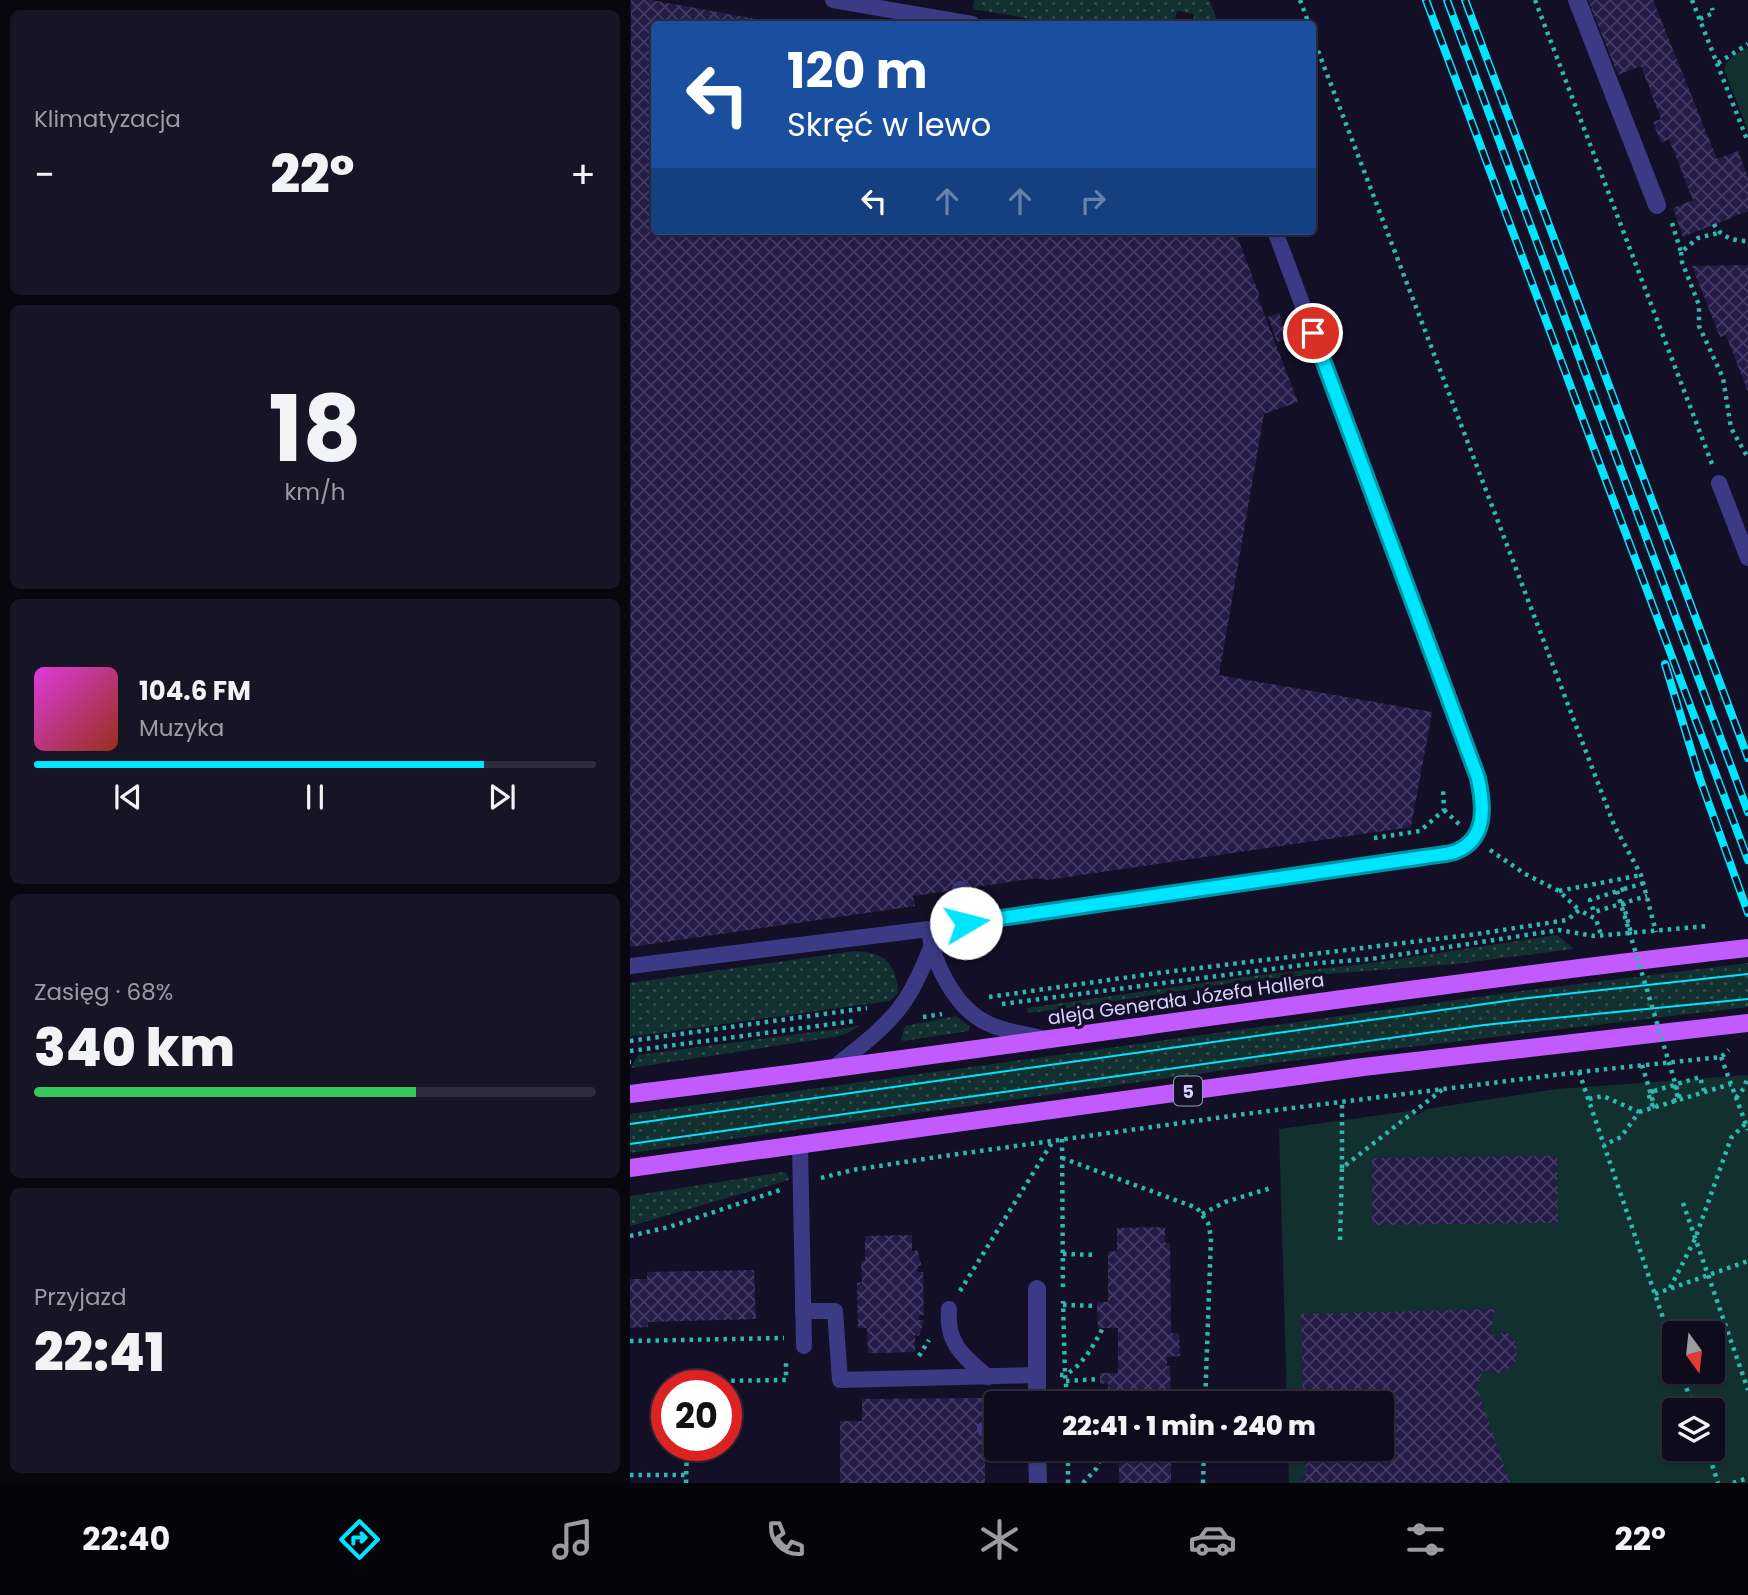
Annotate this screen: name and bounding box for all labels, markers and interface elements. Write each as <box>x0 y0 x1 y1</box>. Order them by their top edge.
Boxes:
text: 120 m <box>787 37 928 105</box>
icon: left <box>672 49 763 140</box>
text: Skręć w lewo <box>787 102 991 147</box>
text: Klimatyzacja <box>34 103 181 135</box>
text: 22° <box>270 138 355 211</box>
text: − <box>34 148 55 201</box>
text: + <box>570 148 596 201</box>
icon: left <box>855 182 893 220</box>
icon: ahead <box>928 182 966 220</box>
icon: ahead <box>1001 182 1039 220</box>
icon: right <box>1074 182 1112 220</box>
pin <box>1283 303 1343 363</box>
icon: arrive <box>1294 314 1332 352</box>
text: 18 <box>268 365 362 493</box>
text: km/h <box>284 476 346 508</box>
text: 104.6 FM <box>139 673 251 709</box>
text: Muzyka <box>139 712 224 744</box>
icon: previous <box>109 778 147 816</box>
icon: pause <box>296 778 334 816</box>
icon: next <box>483 778 521 816</box>
position arrow <box>929 886 1003 960</box>
street label: aleja Generała Józefa Hallera <box>1046 966 1326 1032</box>
text: Zasięg · 68% <box>34 976 173 1008</box>
text: 340 km <box>34 1011 235 1084</box>
road number: 5 <box>1174 1076 1202 1106</box>
text: Przyjazd <box>34 1281 127 1313</box>
text: 22:41 <box>34 1316 165 1389</box>
north arrow <box>1662 1321 1726 1384</box>
map controls <box>1662 1321 1725 1461</box>
speed limit sign: 20 <box>651 1370 742 1461</box>
button: layers <box>1662 1398 1725 1461</box>
text: 22:41 · 1 min · 240 m <box>1062 1408 1316 1444</box>
icon: directions <box>335 1515 384 1564</box>
icon: music <box>548 1515 597 1564</box>
icon: phone <box>761 1515 810 1564</box>
icon: climate <box>975 1515 1024 1564</box>
icon: car <box>1188 1515 1237 1564</box>
icon: filters <box>1401 1515 1450 1564</box>
text: 22:40 <box>82 1516 170 1561</box>
text: 22° <box>1614 1516 1666 1561</box>

